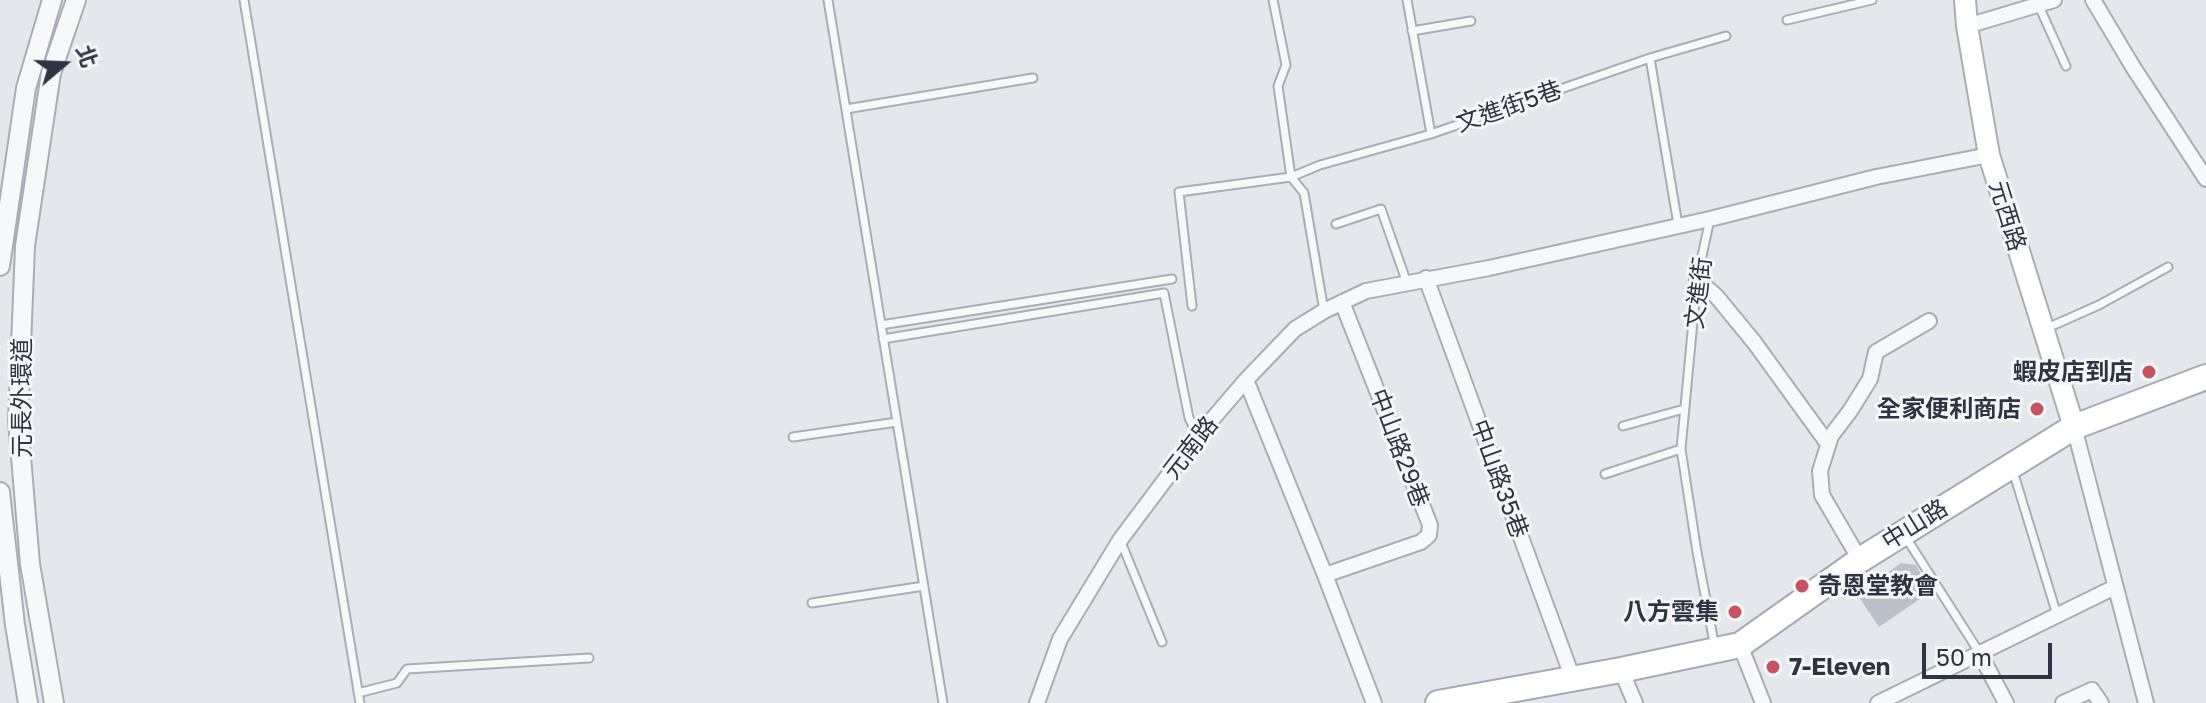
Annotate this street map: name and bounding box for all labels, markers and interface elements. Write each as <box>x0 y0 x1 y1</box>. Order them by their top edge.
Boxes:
north arrow <box>24 24 104 104</box>
text: 北 <box>71 41 104 71</box>
street label: 文進街5巷 <box>1452 75 1566 139</box>
street label: 元西路 <box>1983 177 2031 255</box>
street label: 文進街 <box>1680 256 1718 330</box>
street label: 元長外環道 <box>8 338 36 458</box>
place label: 蝦皮店到店 <box>2013 358 2133 386</box>
marker: 蝦皮店到店 <box>2140 363 2158 381</box>
street label: 中山路29巷 <box>1363 385 1435 511</box>
place label: 全家便利商店 <box>1877 395 2021 423</box>
marker: 全家便利商店 <box>2028 400 2046 418</box>
street label: 元南路 <box>1157 411 1225 485</box>
street label: 中山路35巷 <box>1464 416 1534 542</box>
street label: 中山路 <box>1877 494 1953 556</box>
place label: 奇恩堂教會 <box>1818 572 1938 600</box>
marker: 奇恩堂教會 <box>1793 577 1811 595</box>
place label: 八方雲集 <box>1623 598 1719 626</box>
marker: 八方雲集 <box>1726 603 1744 621</box>
scale bar <box>1926 627 2056 677</box>
text: 50 m <box>1936 642 1992 671</box>
place label: 7-Eleven <box>1789 653 1890 681</box>
marker: 7-Eleven <box>1764 658 1782 676</box>

